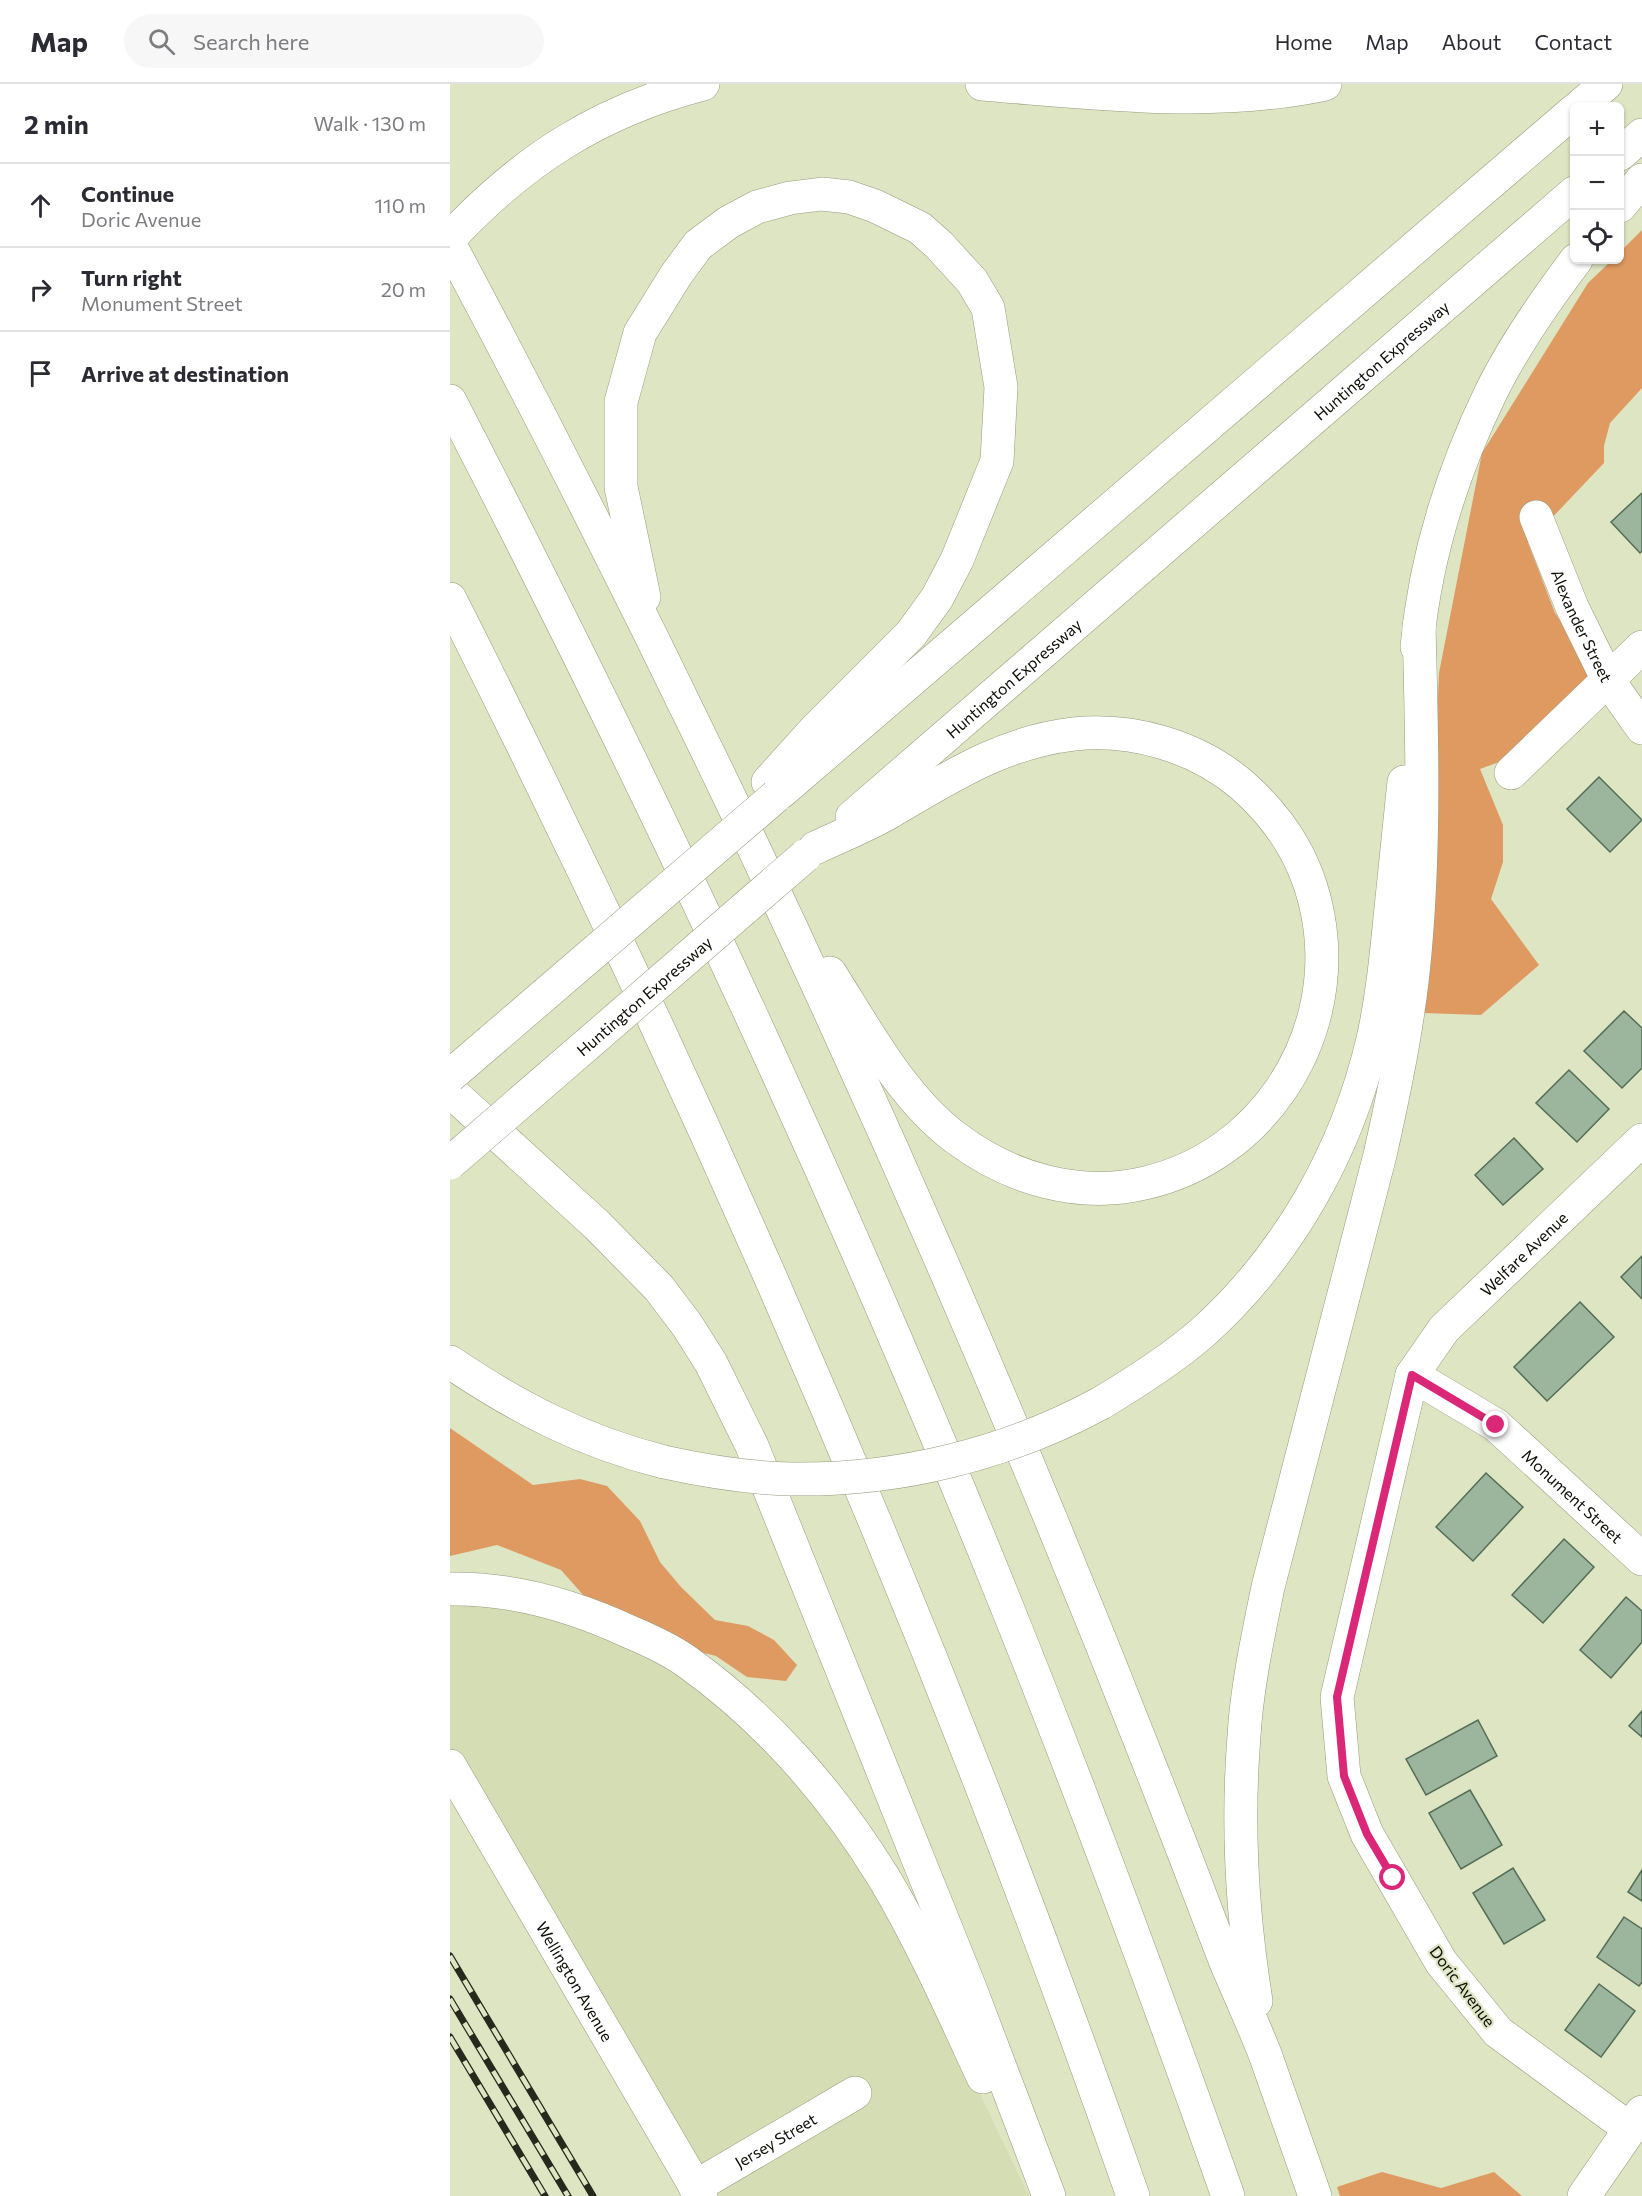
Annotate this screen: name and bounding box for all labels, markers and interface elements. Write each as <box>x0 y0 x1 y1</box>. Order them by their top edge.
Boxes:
search box <box>124 14 544 68</box>
text: Map <box>30 24 88 58</box>
icon: search <box>145 25 178 58</box>
text: Search here <box>193 28 309 55</box>
text: Home <box>1275 29 1332 54</box>
text: Map <box>1365 29 1409 54</box>
text: About <box>1442 29 1501 54</box>
text: Contact <box>1534 29 1612 54</box>
map controls <box>1570 102 1624 264</box>
button: + <box>1570 102 1624 156</box>
text: 2 min <box>24 108 89 139</box>
text: Walk · 130 m <box>314 111 426 135</box>
button: − <box>1570 156 1624 210</box>
text: Continue <box>81 180 174 207</box>
icon: ahead <box>24 189 57 222</box>
text: 110 m <box>375 193 426 217</box>
text: Doric Avenue <box>81 207 201 231</box>
button: locate <box>1570 210 1624 264</box>
text: Turn right <box>81 264 182 291</box>
icon: right <box>24 273 57 306</box>
text: 20 m <box>381 277 426 301</box>
text: Monument Street <box>81 291 243 315</box>
street label: Huntington Expressway <box>1309 296 1452 424</box>
icon: arrive <box>24 357 57 390</box>
text: Arrive at destination <box>81 360 289 387</box>
street label: Alexander Street <box>1548 566 1617 685</box>
street label: Huntington Expressway <box>942 614 1085 741</box>
street label: Huntington Expressway <box>572 932 715 1059</box>
street label: Welfare Avenue <box>1476 1207 1571 1299</box>
route end <box>1482 1411 1508 1437</box>
street label: Monument Street <box>1519 1445 1627 1547</box>
route start <box>1379 1864 1405 1890</box>
street label: Wellington Avenue <box>533 1918 618 2044</box>
street label: Doric Avenue <box>1426 1942 1500 2030</box>
street label: Jersey Street <box>731 2108 820 2171</box>

